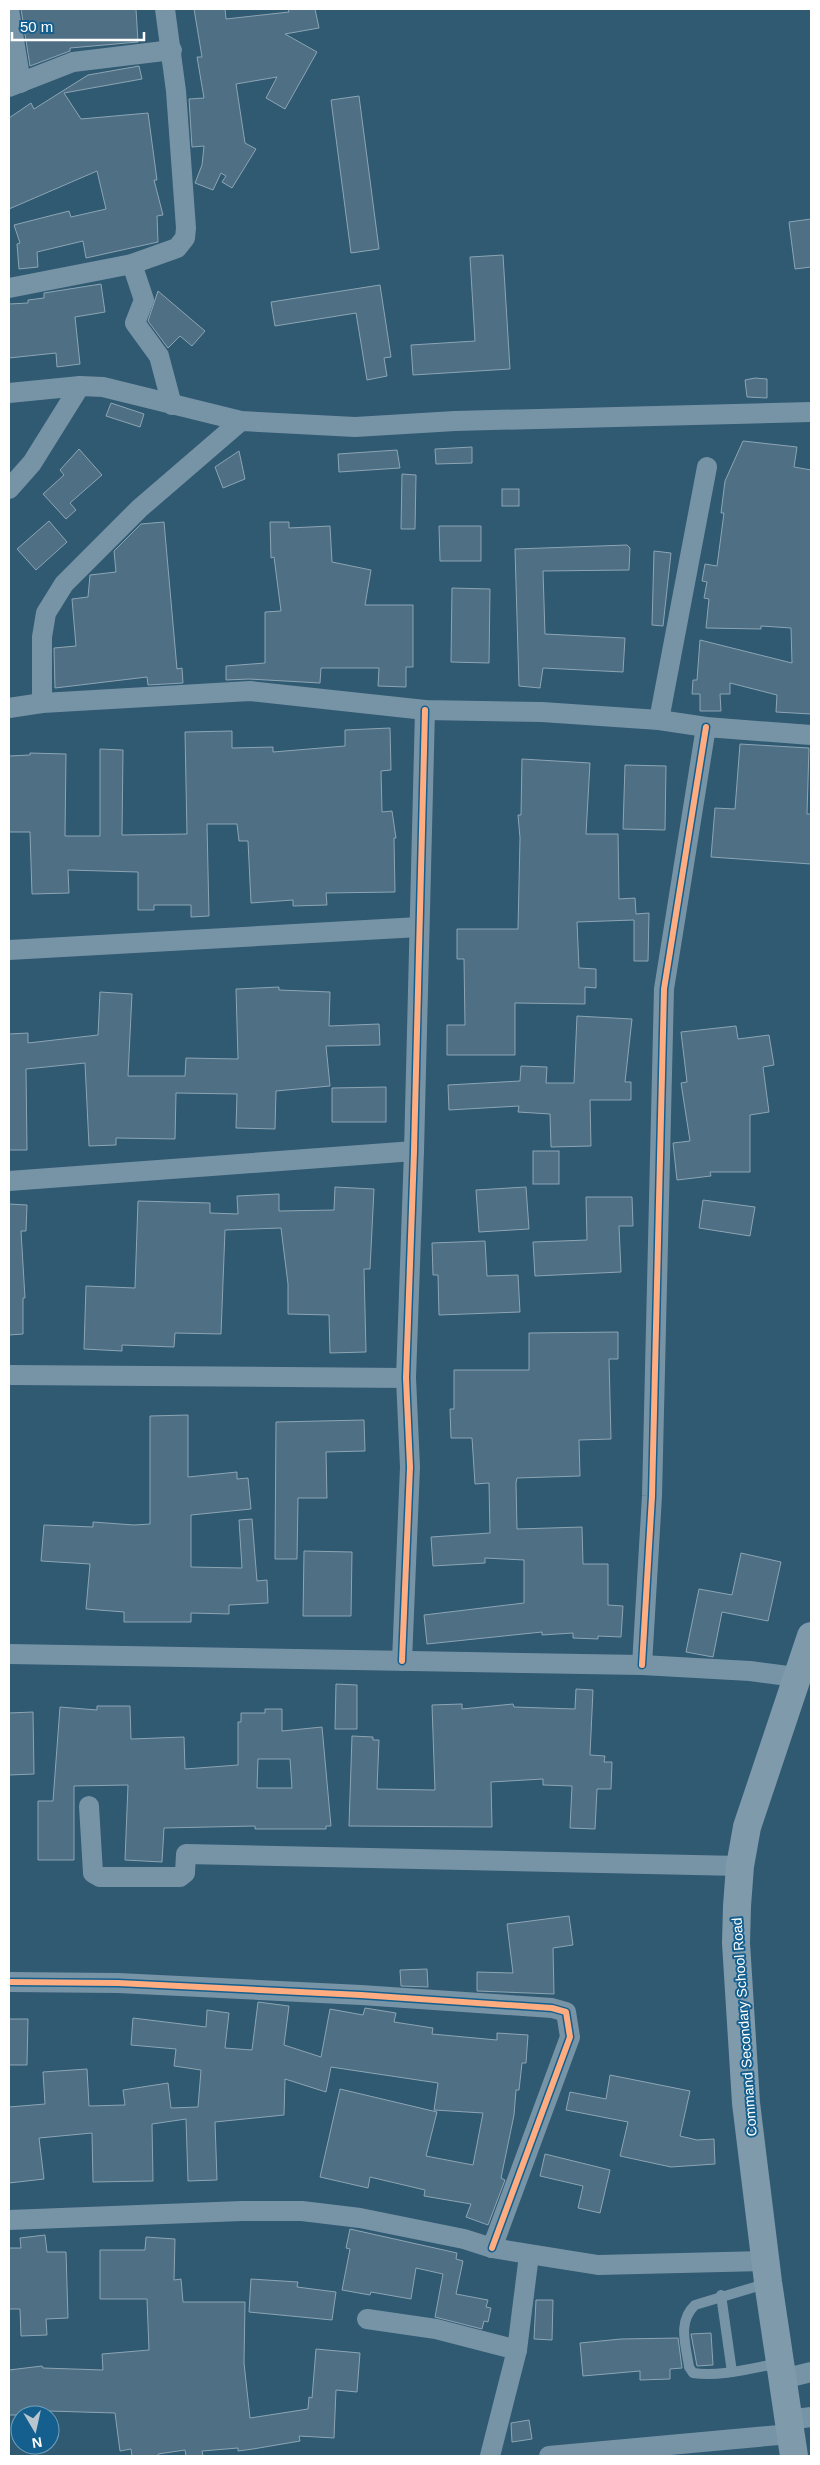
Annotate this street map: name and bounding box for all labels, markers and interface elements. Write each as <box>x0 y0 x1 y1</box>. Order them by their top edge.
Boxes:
scale bar <box>12 10 145 42</box>
text: 50 m <box>20 18 53 35</box>
street label: Command Secondary School Road <box>728 1917 760 2137</box>
north arrow <box>10 2405 60 2455</box>
text: N <box>31 2434 43 2452</box>

